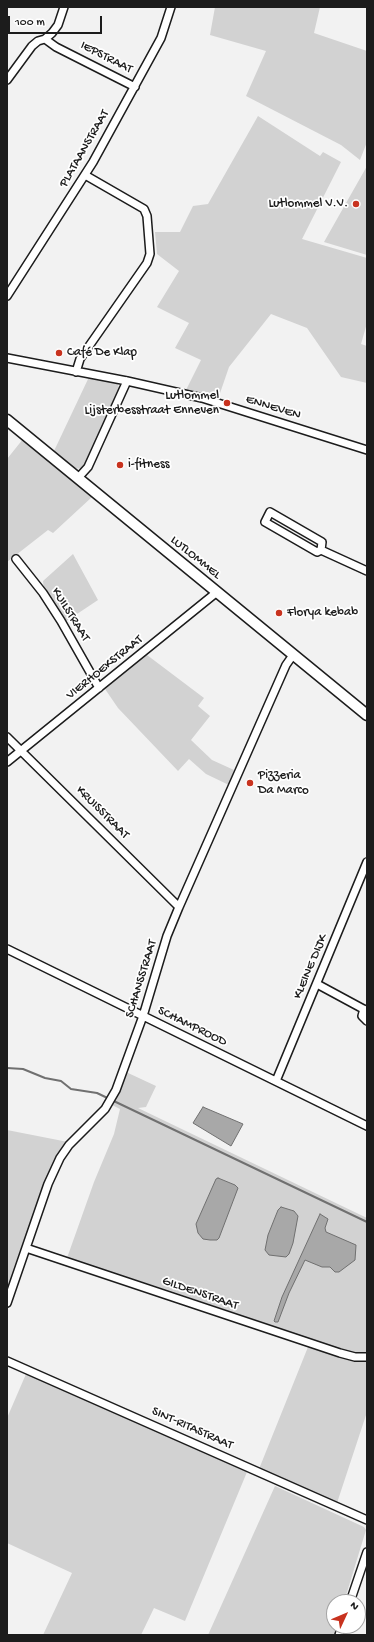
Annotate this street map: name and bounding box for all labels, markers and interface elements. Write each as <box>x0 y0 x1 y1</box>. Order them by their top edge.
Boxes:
scale bar <box>10 8 104 34</box>
text: 100 m <box>15 16 45 30</box>
street label: IEPSTRAAT <box>77 38 135 78</box>
street label: PLATAANSTRAAT <box>57 108 113 190</box>
place label: Lutlommel V.V. <box>268 196 348 212</box>
marker: Lutlommel V.V. <box>351 199 361 209</box>
place label: Café De Klap <box>67 345 137 361</box>
marker: Café De Klap <box>54 348 64 358</box>
place label: Lutlommel Lijsterbesstraat Enneven <box>85 388 219 419</box>
street label: ENNEVEN <box>243 392 303 424</box>
marker: Lutlommel Lijsterbesstraat Enneven <box>222 398 232 408</box>
place label: i-fitness <box>128 457 169 473</box>
marker: i-fitness <box>115 460 125 470</box>
street label: LUTLOMMEL <box>166 533 224 583</box>
street label: KUILSTRAAT <box>47 585 93 645</box>
place label: Florya kebab <box>287 605 358 621</box>
marker: Florya kebab <box>274 608 284 618</box>
street label: VIERHOEKSTRAAT <box>64 632 146 704</box>
place label: Pizzeria Da Marco <box>258 768 309 799</box>
marker: Pizzeria Da Marco <box>245 778 255 788</box>
street label: KRUISSTRAAT <box>72 783 132 843</box>
street label: KLEINE DIJK <box>290 932 332 1002</box>
street label: SCHANSSTRAAT <box>123 938 161 1020</box>
street label: SCHAMPROOD <box>155 1003 229 1051</box>
street label: GILDENSTRAAT <box>160 1274 240 1314</box>
street label: SINT-RITASTRAAT <box>149 1404 235 1454</box>
north arrow <box>326 1594 366 1634</box>
text: N <box>347 1600 361 1613</box>

